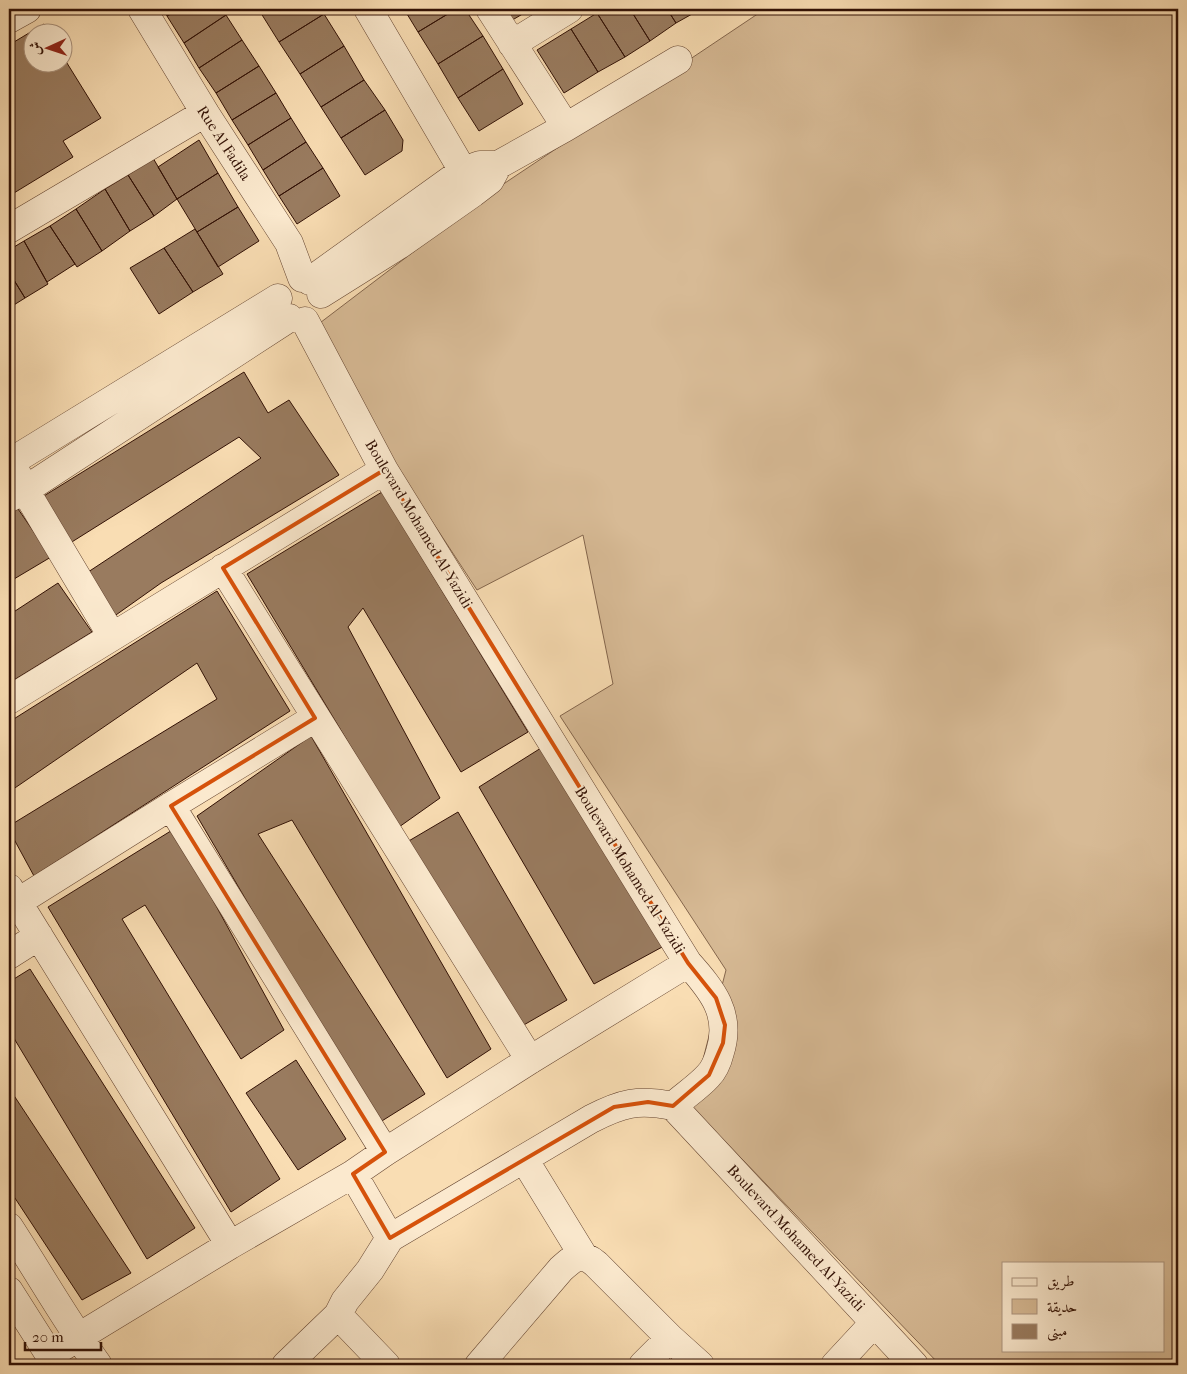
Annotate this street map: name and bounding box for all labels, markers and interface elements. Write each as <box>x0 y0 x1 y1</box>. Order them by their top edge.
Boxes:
north arrow <box>22 22 72 72</box>
text: ش <box>27 41 44 56</box>
street label: Rue Al Fadila <box>193 102 255 185</box>
street label: Boulevard Mohamed Al-Yazidi <box>361 436 477 612</box>
street label: Boulevard Mohamed Al-Yazidi <box>571 783 689 957</box>
street label: Boulevard Mohamed Al-Yazidi <box>723 1161 869 1315</box>
legend <box>1002 1262 1164 1352</box>
text: طريق <box>1047 1272 1074 1291</box>
text: حديقة <box>1047 1298 1077 1316</box>
scale bar <box>25 1319 101 1351</box>
text: مبنى <box>1047 1322 1067 1342</box>
text: 20 m <box>32 1328 64 1346</box>

